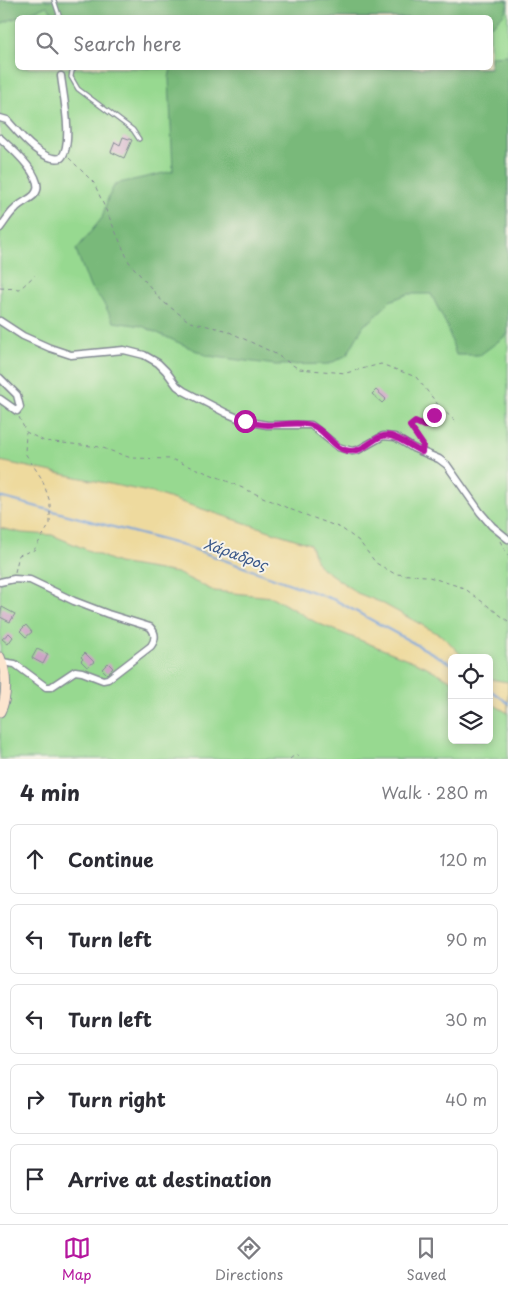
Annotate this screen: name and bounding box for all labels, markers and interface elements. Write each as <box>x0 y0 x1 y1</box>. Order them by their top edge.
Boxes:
search box <box>15 15 493 70</box>
icon: search <box>33 29 61 57</box>
text: Search here <box>73 29 182 57</box>
route end <box>423 404 446 427</box>
route start <box>234 410 257 433</box>
water label: Χάραδρος <box>201 533 272 576</box>
map controls <box>448 654 493 744</box>
button: locate <box>448 654 493 699</box>
button: layers <box>448 699 493 744</box>
text: 4 min <box>20 776 80 808</box>
text: Walk · 280 m <box>381 780 488 804</box>
icon: ahead <box>21 845 49 873</box>
text: Continue <box>68 845 154 873</box>
text: 120 m <box>440 847 487 871</box>
icon: left <box>21 925 49 953</box>
text: Turn left <box>68 925 152 953</box>
text: 90 m <box>446 927 487 951</box>
icon: left <box>21 1005 49 1033</box>
text: Turn left <box>68 1005 152 1033</box>
text: 30 m <box>445 1007 487 1031</box>
icon: right <box>21 1085 49 1113</box>
text: Turn right <box>68 1085 166 1113</box>
text: 40 m <box>445 1087 487 1111</box>
icon: arrive <box>21 1165 49 1193</box>
text: Arrive at destination <box>68 1165 272 1193</box>
tab: Map <box>62 1234 92 1285</box>
tab: Directions <box>215 1234 283 1285</box>
tab: Saved <box>407 1234 446 1285</box>

